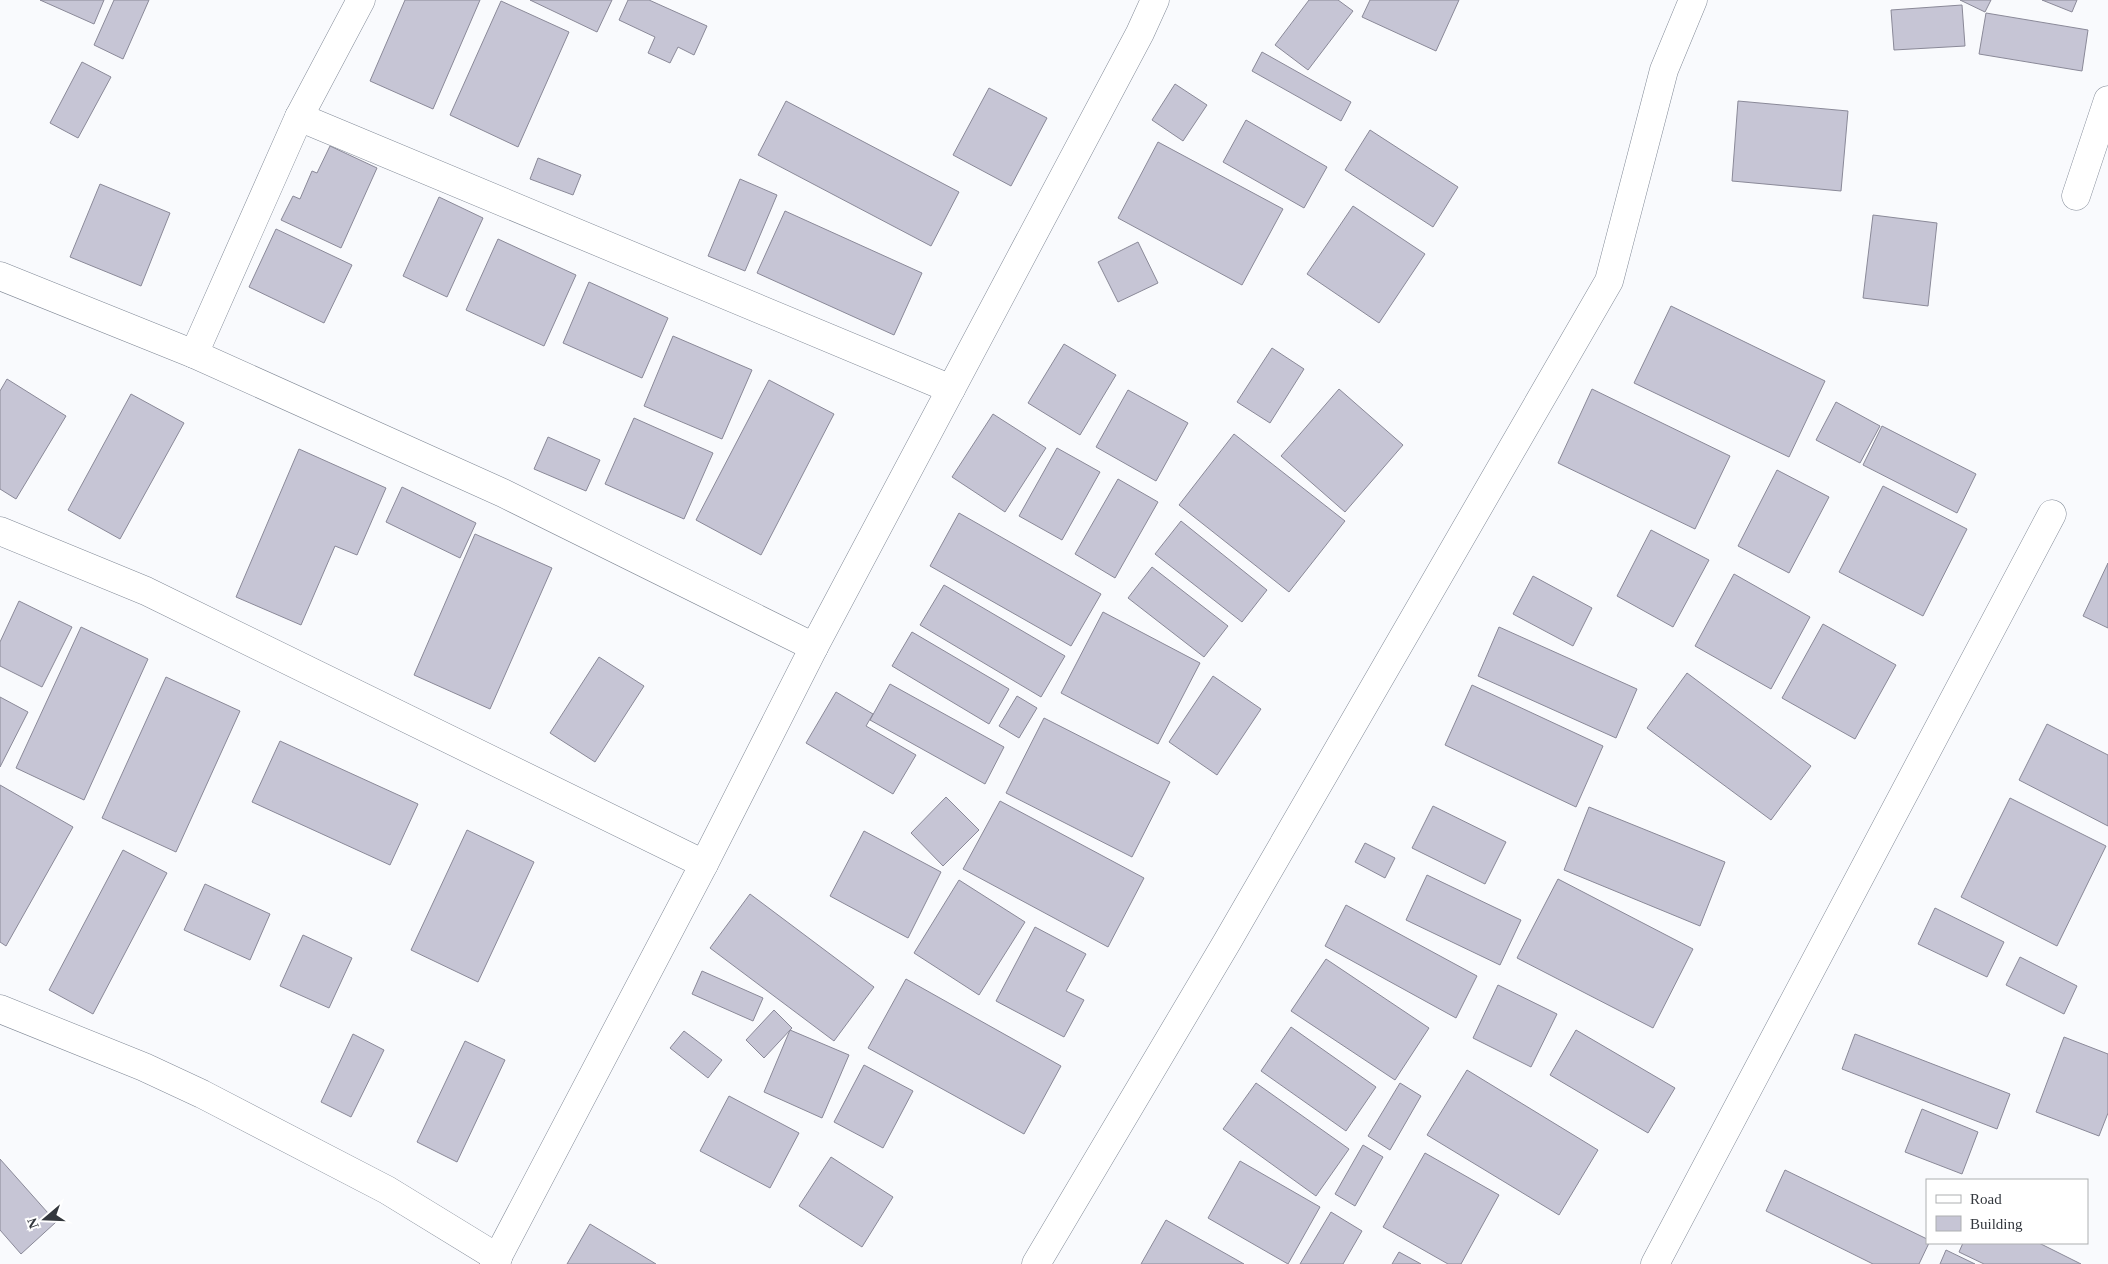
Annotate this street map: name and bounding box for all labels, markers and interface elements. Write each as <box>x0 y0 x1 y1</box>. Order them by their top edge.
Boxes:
legend <box>1926 1179 2088 1244</box>
text: Road <box>1970 1191 2002 1207</box>
north arrow <box>20 1194 70 1244</box>
text: N <box>24 1216 42 1230</box>
text: Building <box>1970 1216 2023 1232</box>

